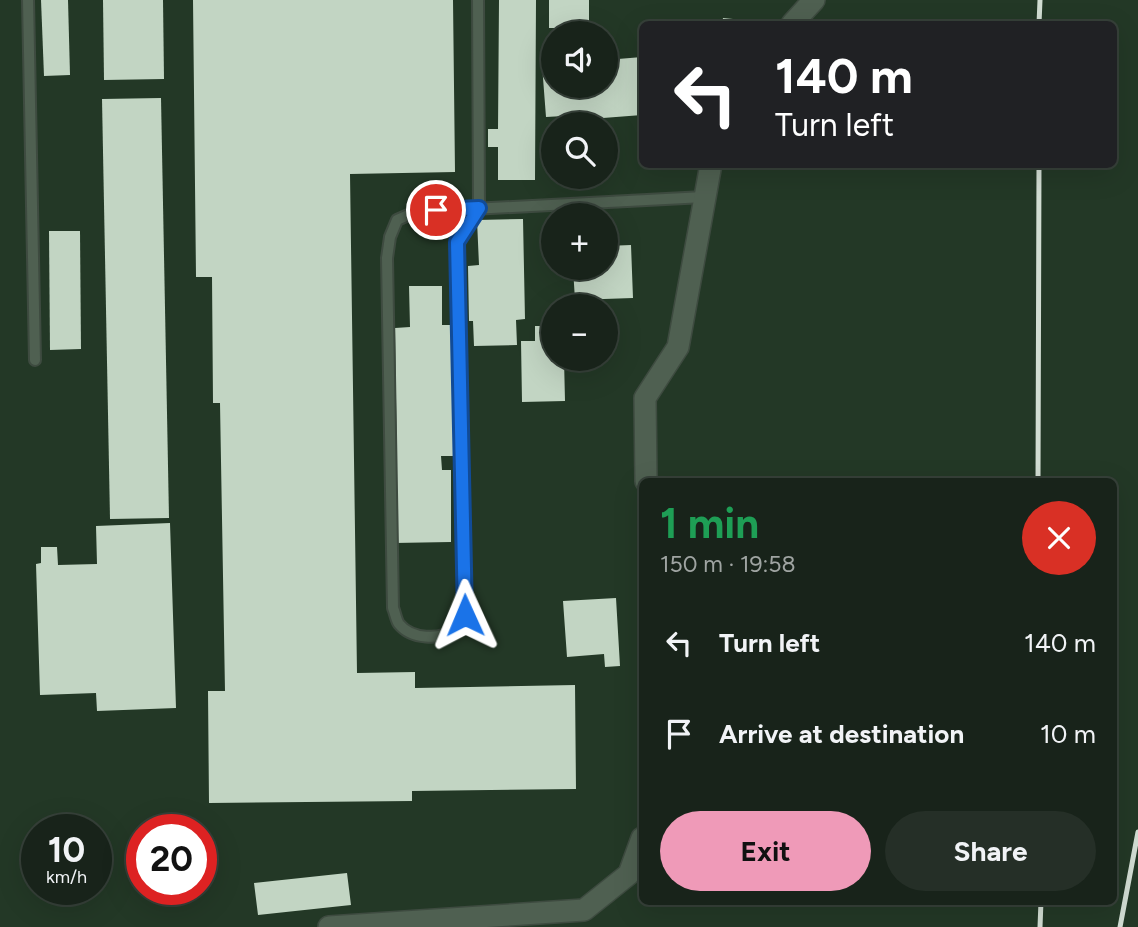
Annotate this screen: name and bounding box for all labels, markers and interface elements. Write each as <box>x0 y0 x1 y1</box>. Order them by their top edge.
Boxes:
map controls <box>541 21 618 371</box>
button: sound <box>541 21 618 98</box>
text: 140 m <box>775 46 913 105</box>
icon: left <box>660 49 751 140</box>
text: Turn left <box>775 106 894 144</box>
button: search <box>541 112 618 189</box>
pin <box>406 180 466 240</box>
icon: arrive <box>417 191 455 229</box>
button: + <box>541 203 618 280</box>
button: − <box>541 294 618 371</box>
text: 1 min <box>660 498 759 549</box>
button: close <box>1022 501 1096 575</box>
text: 150 m · 19:58 <box>660 550 796 578</box>
position arrow <box>428 578 502 652</box>
icon: left <box>660 624 698 662</box>
text: Turn left <box>719 627 820 659</box>
text: 140 m <box>1024 627 1096 659</box>
icon: arrive <box>660 715 698 753</box>
text: Arrive at destination <box>719 718 964 750</box>
text: 10 m <box>1040 718 1096 750</box>
button: Exit <box>660 811 871 891</box>
button: Share <box>885 811 1096 891</box>
speed limit sign: 20 <box>126 814 217 905</box>
text: 10 <box>48 829 85 871</box>
text: km/h <box>46 866 87 888</box>

